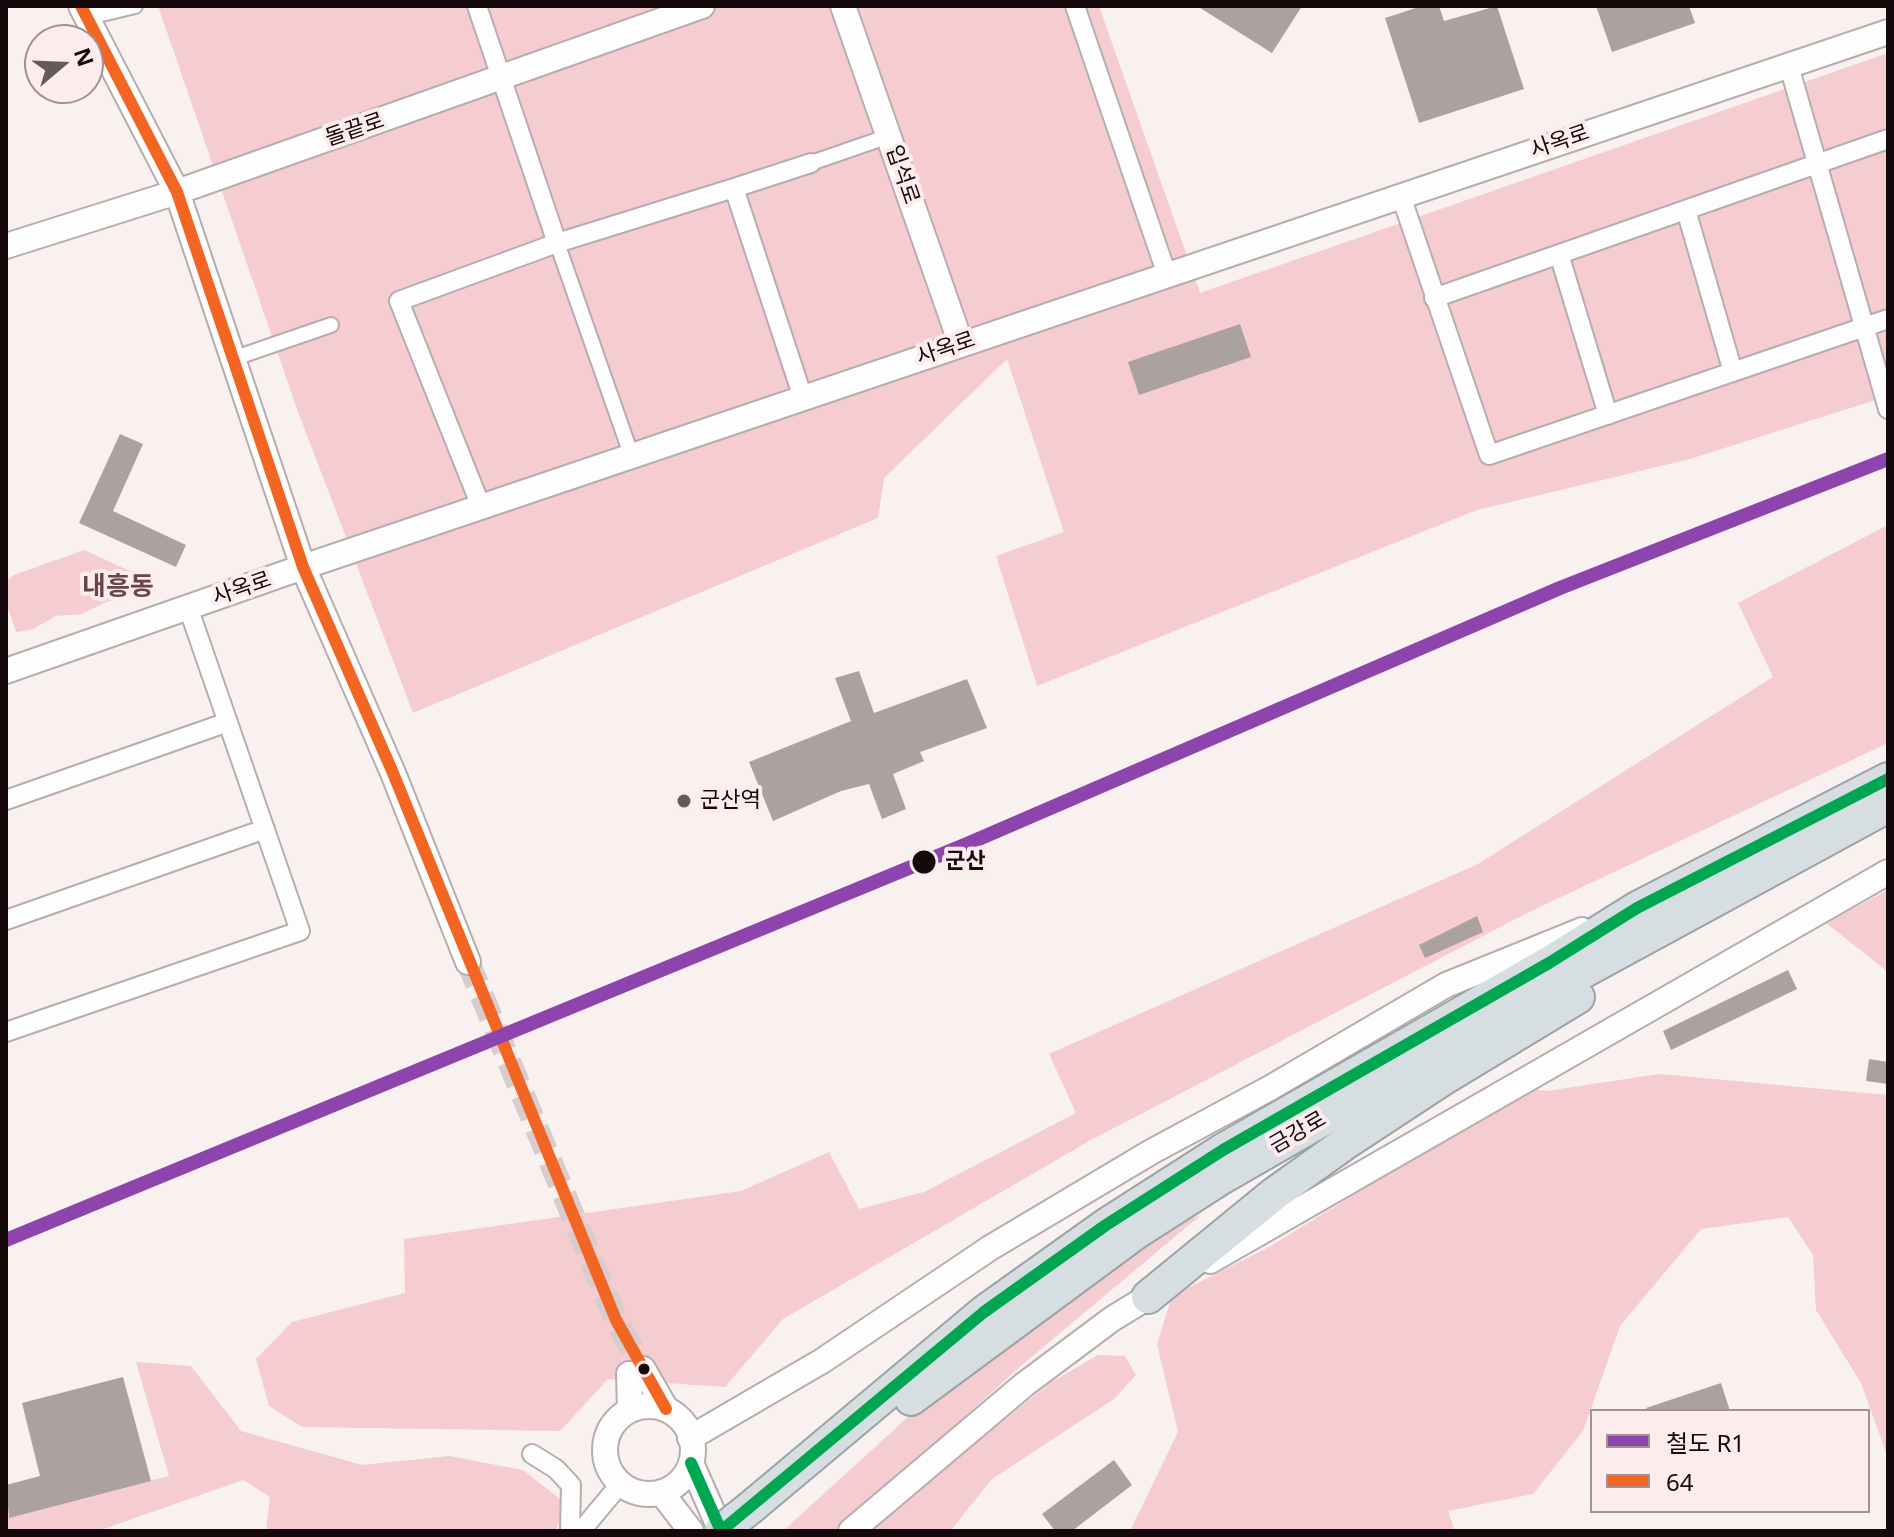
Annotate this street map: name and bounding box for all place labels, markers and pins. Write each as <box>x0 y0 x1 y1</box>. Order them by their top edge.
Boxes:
place label: 군산역 <box>700 788 761 814</box>
marker: 군산역 <box>675 792 693 810</box>
marker: 군산 <box>910 848 938 876</box>
place label: 군산 <box>945 849 985 875</box>
unlabelled marker <box>636 1361 652 1377</box>

